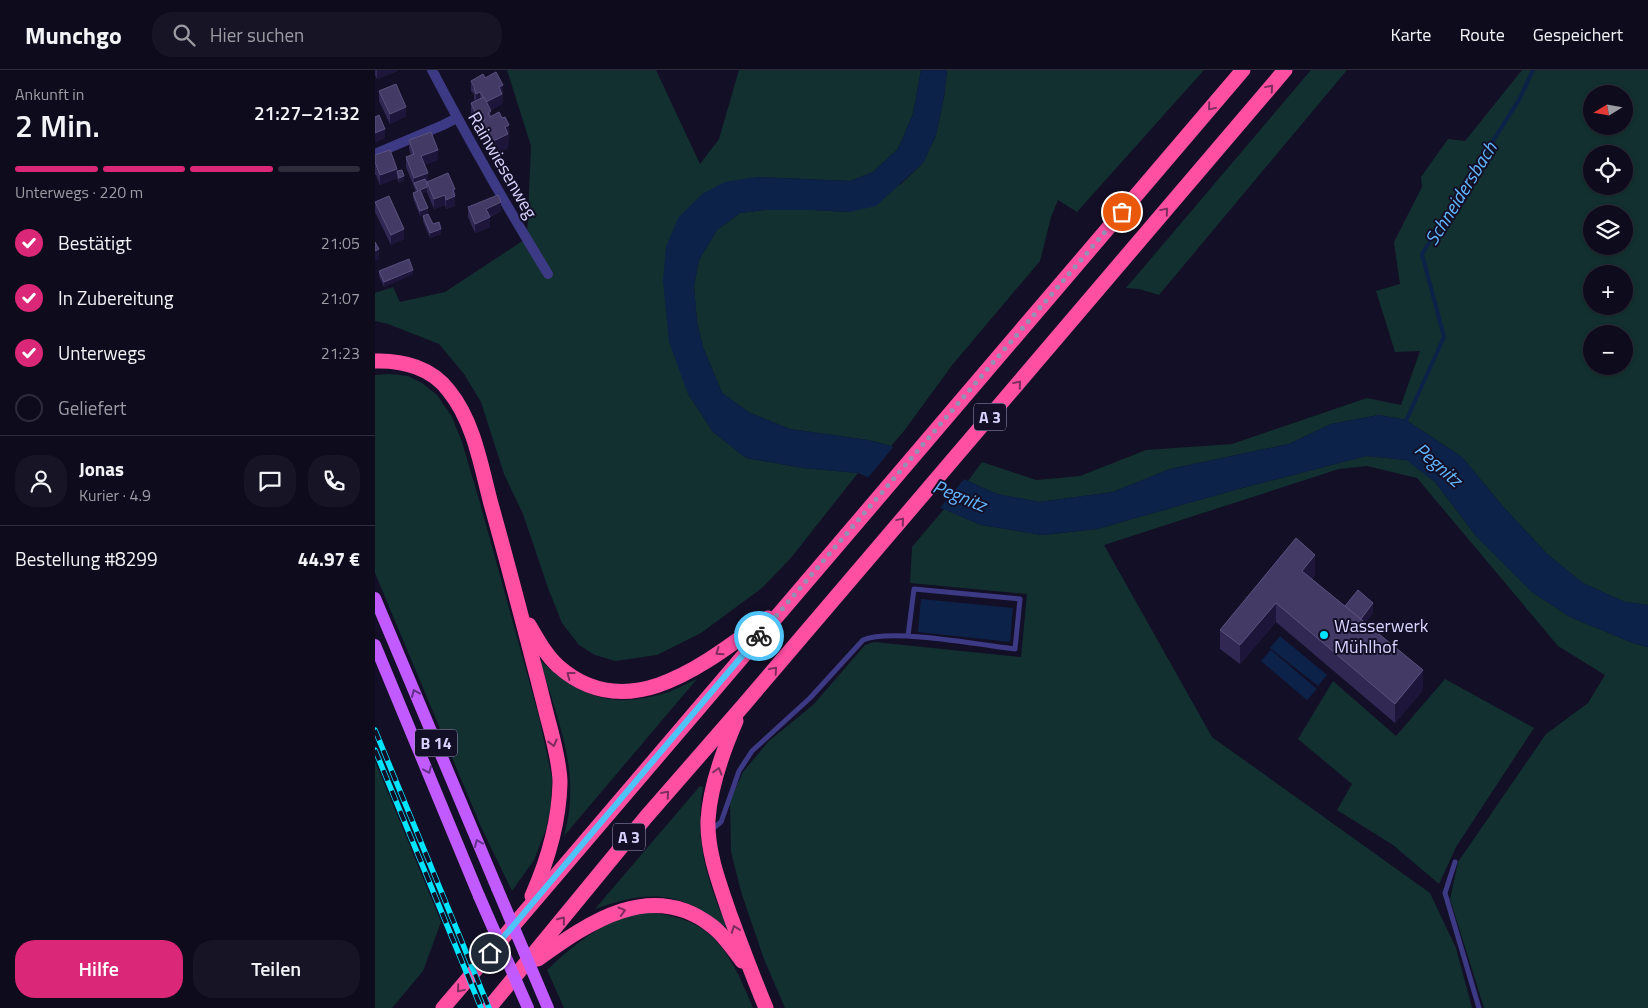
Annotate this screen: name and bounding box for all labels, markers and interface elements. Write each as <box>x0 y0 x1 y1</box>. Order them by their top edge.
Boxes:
search box <box>152 12 502 57</box>
text: Munchgo <box>25 17 122 53</box>
text: Hier suchen <box>210 20 304 49</box>
icon: search <box>170 21 198 49</box>
text: Karte <box>1390 21 1431 48</box>
text: Route <box>1459 21 1505 48</box>
text: Gespeichert <box>1533 21 1623 48</box>
text: Ankunft in <box>15 82 84 106</box>
one-way arrow <box>1264 84 1273 93</box>
north arrow <box>1583 85 1633 135</box>
map controls <box>1583 85 1633 375</box>
text: 21:27–21:32 <box>254 98 360 127</box>
text: 2 Min. <box>15 101 100 149</box>
one-way arrow <box>1209 101 1217 110</box>
street label: Rainwiesenweg <box>461 107 545 223</box>
water label: Schneidersbach <box>1417 135 1504 250</box>
button: locate <box>1583 145 1633 195</box>
text: Unterwegs · 220 m <box>15 180 143 204</box>
pin <box>1101 191 1143 233</box>
icon: bag <box>1108 198 1136 226</box>
button: layers <box>1583 205 1633 255</box>
one-way arrow <box>1159 208 1168 217</box>
text: Bestätigt <box>58 228 132 257</box>
icon: check <box>15 229 43 257</box>
text: 21:05 <box>321 231 360 255</box>
button: + <box>1583 265 1633 315</box>
text: In Zubereitung <box>58 283 174 312</box>
icon: check <box>15 284 43 312</box>
text: 21:07 <box>321 286 360 310</box>
button: − <box>1583 325 1633 375</box>
text: Unterwegs <box>58 338 146 367</box>
icon: check <box>15 339 43 367</box>
text: 21:23 <box>321 341 360 365</box>
one-way arrow <box>1012 381 1021 390</box>
text: Geliefert <box>58 393 126 422</box>
road number: A 3 <box>974 404 1006 431</box>
water label: Pegnitz <box>1409 435 1471 494</box>
text: Jonas <box>79 454 124 483</box>
button: person <box>15 455 67 507</box>
button: chat <box>244 455 296 507</box>
button: phone <box>308 455 360 507</box>
water label: Pegnitz <box>929 471 993 520</box>
text: Kurier · 4.9 <box>79 483 151 507</box>
one-way arrow <box>895 517 904 526</box>
text: Bestellung #8299 <box>15 544 158 573</box>
text: 44.97 € <box>298 544 360 573</box>
courier <box>734 611 784 661</box>
place label: Wasserwerk Mühlhof <box>1334 612 1429 660</box>
icon: bike <box>745 622 773 650</box>
marker: Wasserwerk Mühlhof <box>1318 629 1330 641</box>
one-way arrow <box>715 646 725 655</box>
one-way arrow <box>768 666 777 675</box>
one-way arrow <box>566 672 576 681</box>
one-way arrow <box>411 689 422 698</box>
road number: B 14 <box>415 730 457 756</box>
one-way arrow <box>547 738 558 747</box>
one-way arrow <box>422 765 432 774</box>
one-way arrow <box>712 767 723 776</box>
one-way arrow <box>660 791 669 800</box>
road number: A 3 <box>613 824 645 850</box>
one-way arrow <box>474 839 485 848</box>
one-way arrow <box>617 906 625 916</box>
one-way arrow <box>557 917 565 926</box>
one-way arrow <box>731 925 741 933</box>
pin <box>469 932 511 974</box>
icon: home <box>476 939 504 967</box>
button: Hilfe <box>15 940 183 998</box>
button: Teilen <box>193 940 360 998</box>
one-way arrow <box>456 983 465 992</box>

